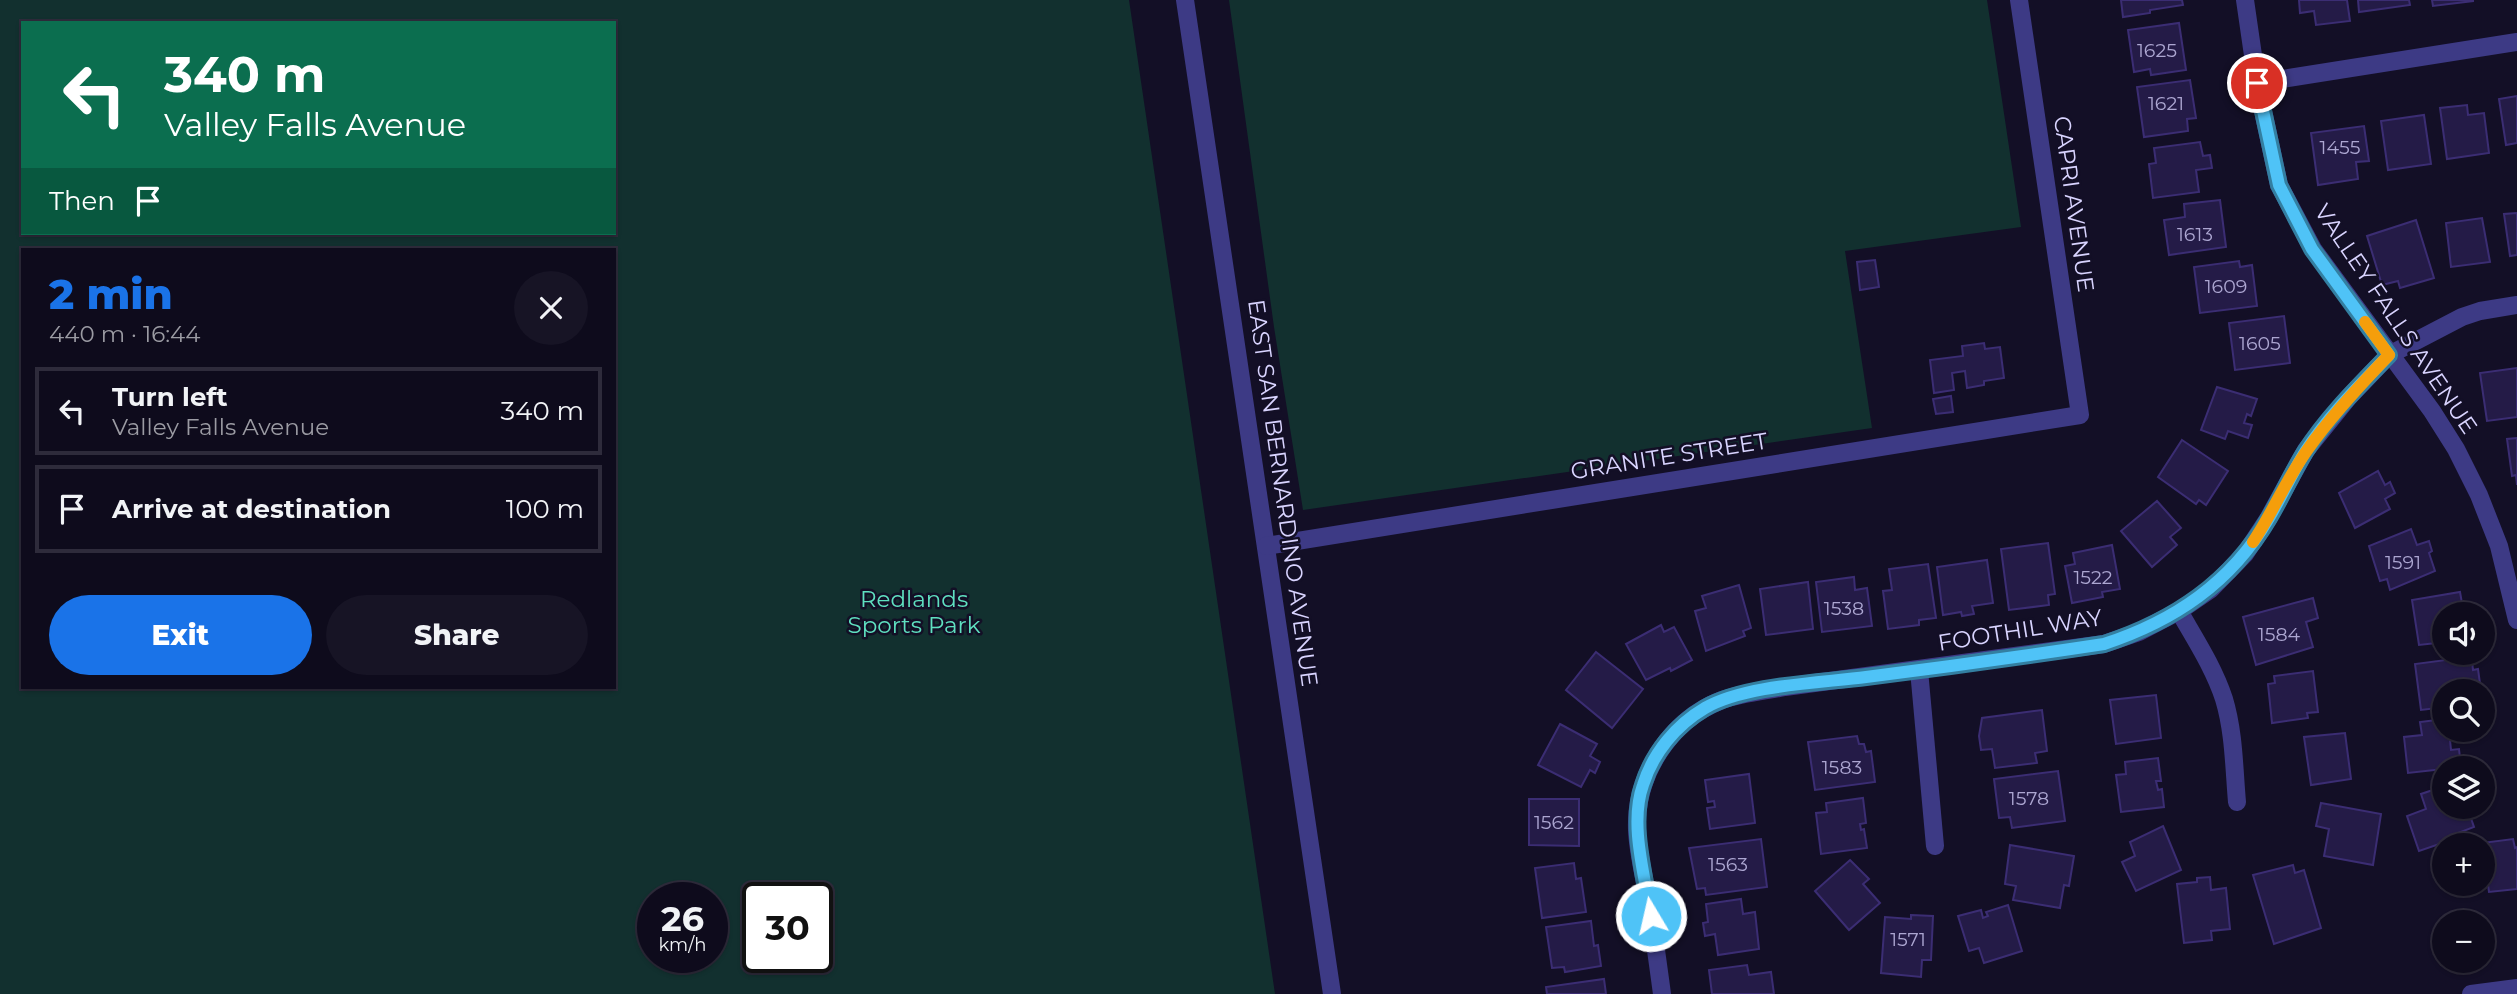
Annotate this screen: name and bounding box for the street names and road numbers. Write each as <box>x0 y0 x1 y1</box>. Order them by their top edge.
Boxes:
street label: CAPRI AVENUE <box>2048 114 2100 294</box>
street label: VALLEY FALLS AVENUE <box>2309 199 2483 439</box>
street label: EAST SAN BERNARDINO AVENUE <box>1242 298 1324 688</box>
street label: GRANITE STREET <box>1569 426 1770 485</box>
street label: FOOTHIL WAY <box>1936 603 2104 657</box>

